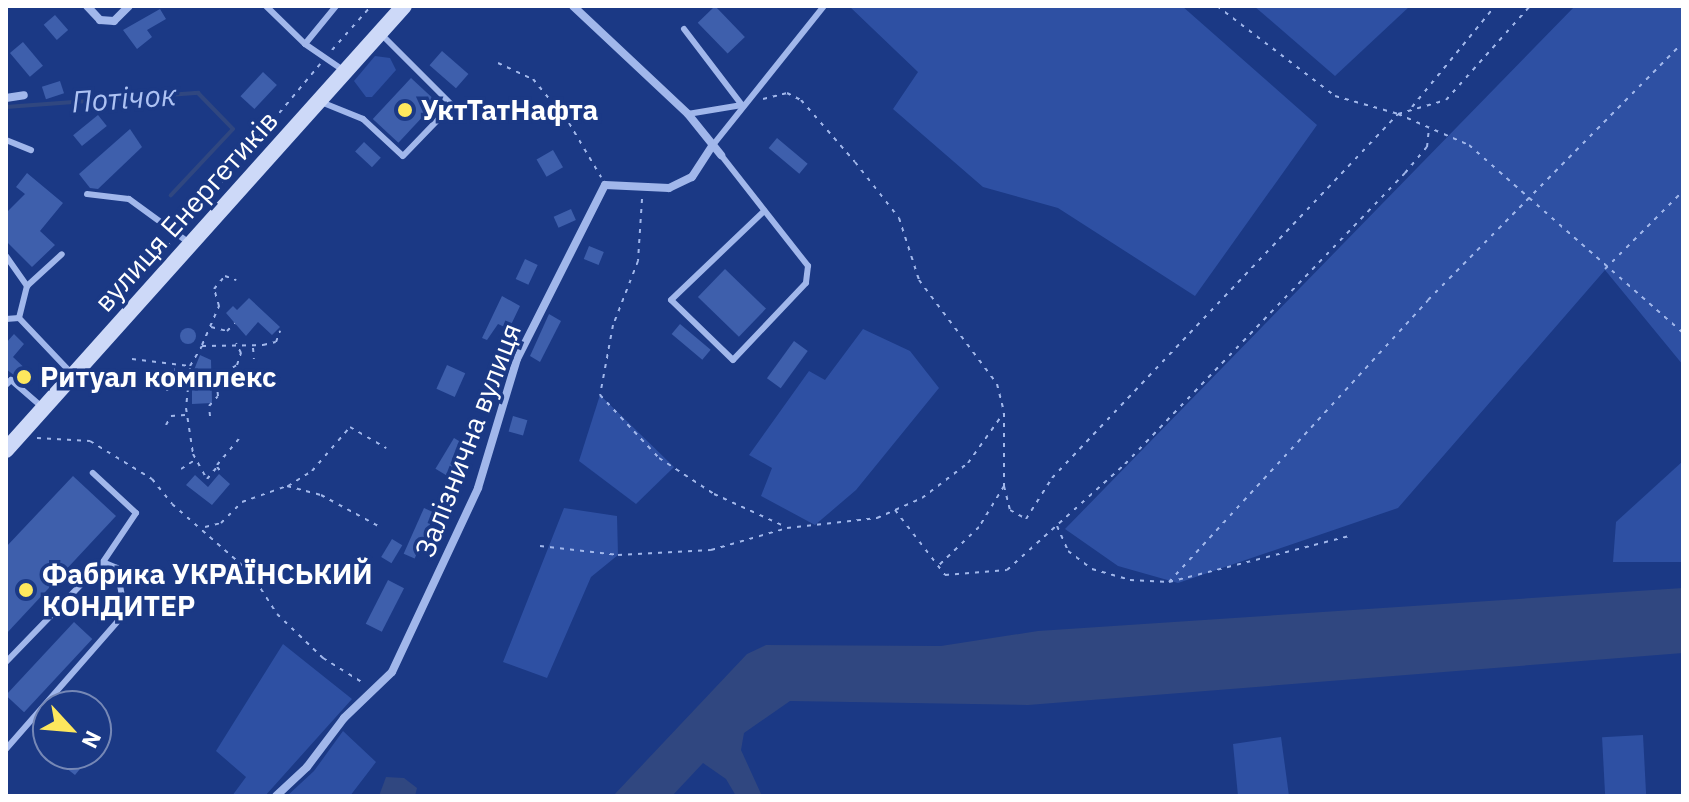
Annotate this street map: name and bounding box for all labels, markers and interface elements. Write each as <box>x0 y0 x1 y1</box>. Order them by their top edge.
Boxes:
water label: Потічок <box>70 76 178 120</box>
place label: УктТатНафта <box>421 93 599 127</box>
marker: УктТатНафта <box>396 101 414 119</box>
street label: вулиця Енергетиків <box>87 104 285 318</box>
street label: Залізнична вулиця <box>408 318 528 562</box>
place label: Ритуал комплекс <box>40 360 277 394</box>
marker: Ритуал комплекс <box>15 368 33 386</box>
place label: Фабрика УКРАЇНСЬКИЙ КОНДИТЕР <box>42 557 373 623</box>
marker: Фабрика УКРАЇНСЬКИЙ КОНДИТЕР <box>17 581 35 599</box>
north arrow <box>32 690 112 770</box>
text: N <box>76 726 109 753</box>

